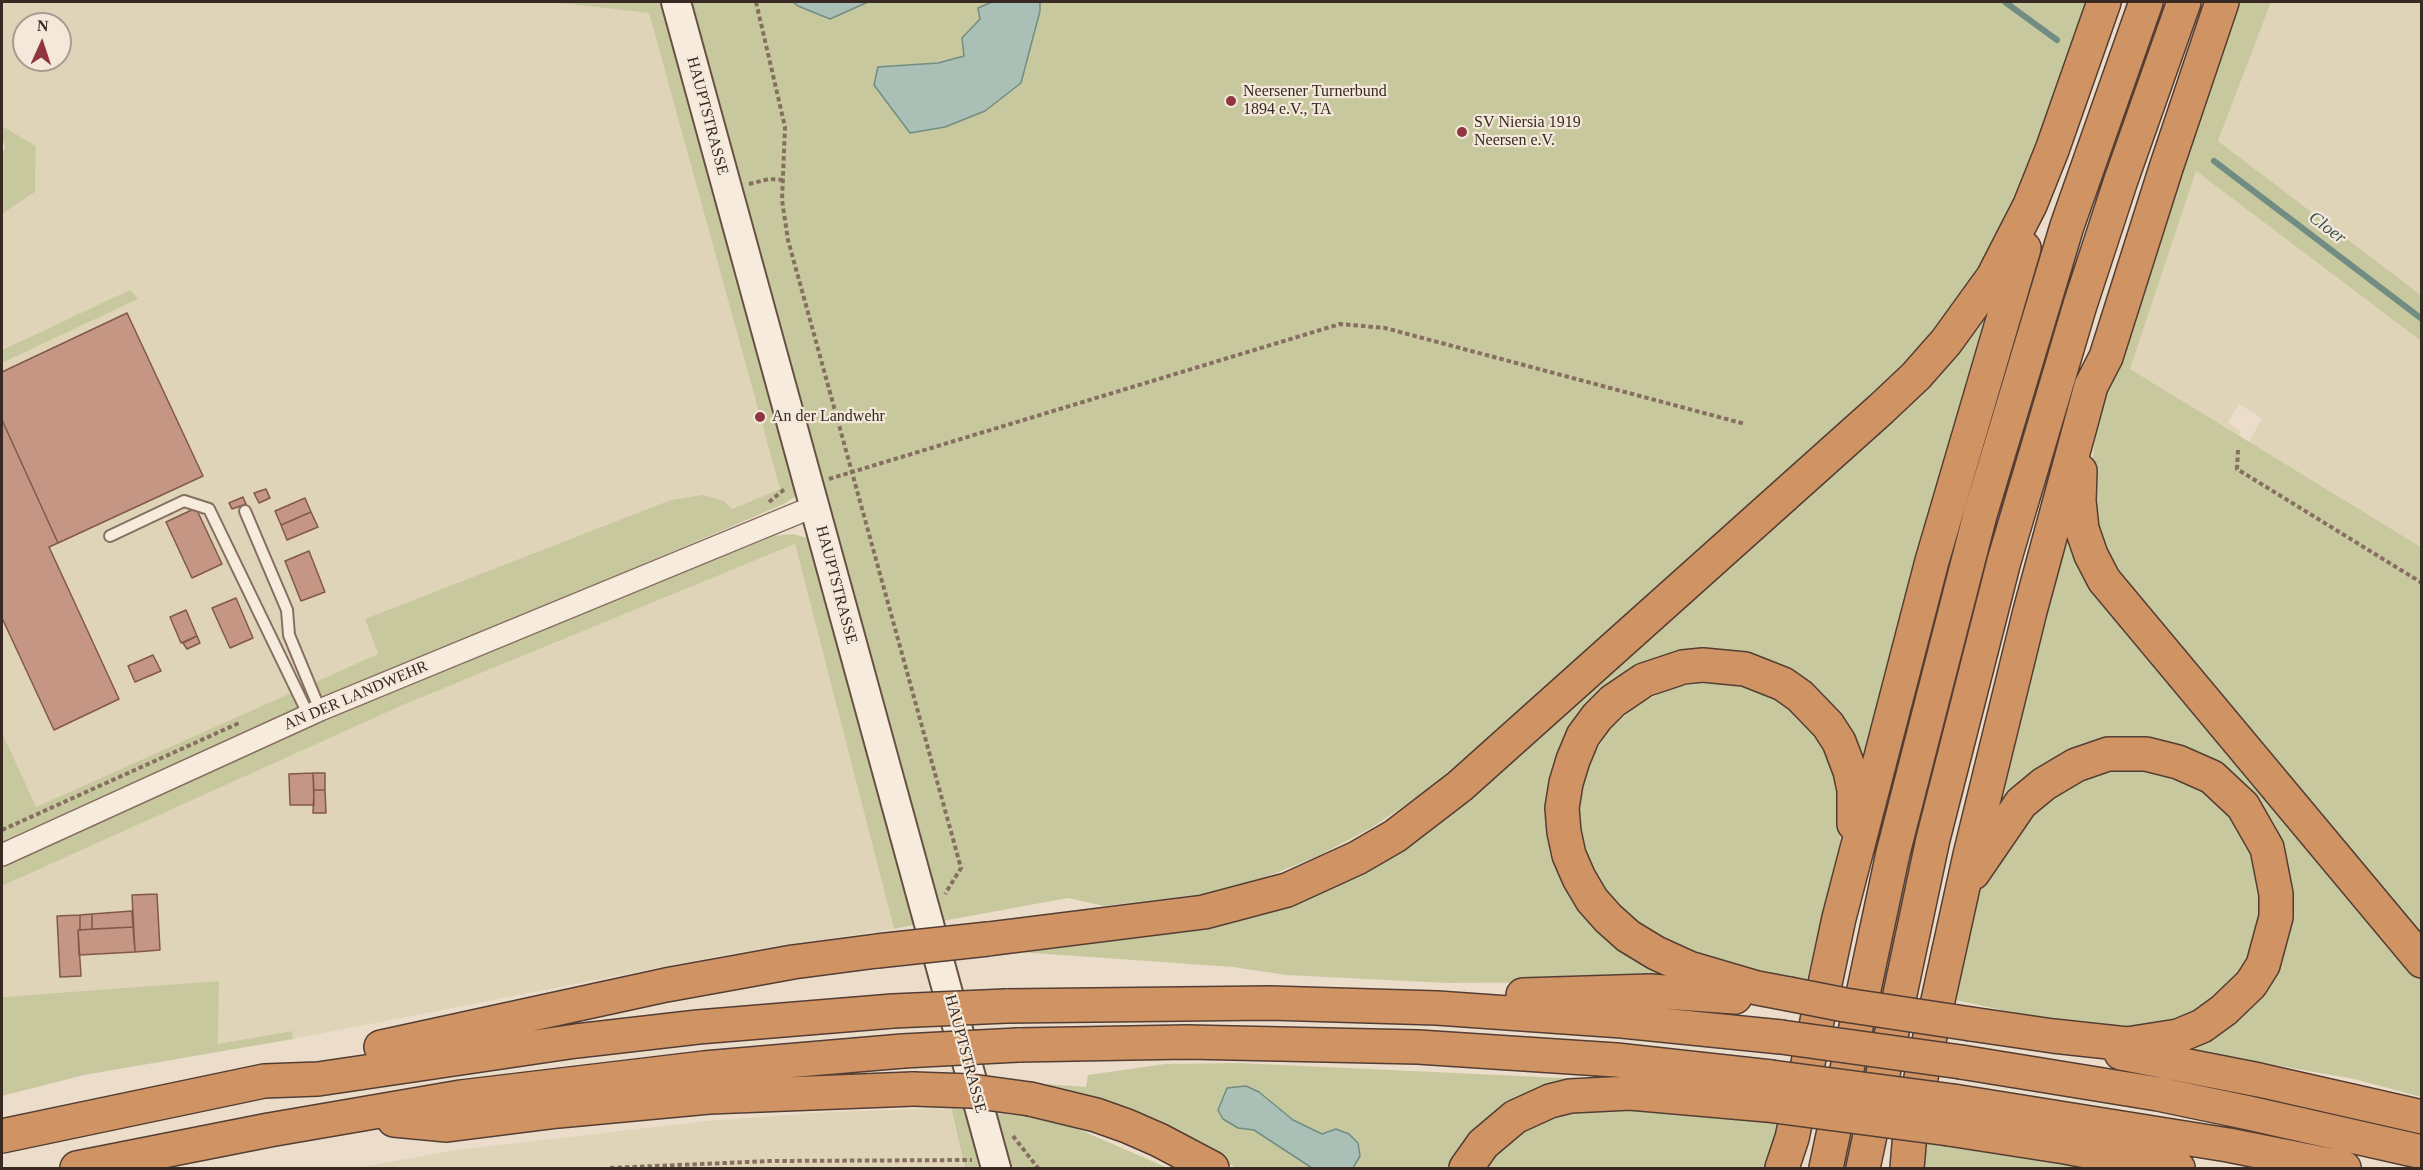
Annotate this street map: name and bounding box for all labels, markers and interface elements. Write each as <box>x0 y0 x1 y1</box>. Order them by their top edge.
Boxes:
north arrow <box>12 12 72 72</box>
text: N <box>37 17 49 34</box>
street label: HAUPTSTRASSE <box>682 55 732 177</box>
place label: Neersener Turnerbund 1894 e.V., TA <box>1243 82 1387 120</box>
marker: Neersener Turnerbund 1894 e.V., TA <box>1224 94 1238 108</box>
place label: SV Niersia 1919 Neersen e.V. <box>1474 113 1581 151</box>
marker: SV Niersia 1919 Neersen e.V. <box>1455 125 1469 139</box>
water label: Cloer <box>2304 207 2350 249</box>
place label: An der Landwehr <box>772 407 885 427</box>
marker: An der Landwehr <box>753 410 767 424</box>
street label: HAUPTSTRASSE <box>811 524 861 646</box>
street label: AN DER LANDWEHR <box>281 657 431 735</box>
street label: HAUPTSTRASSE <box>940 993 990 1115</box>

